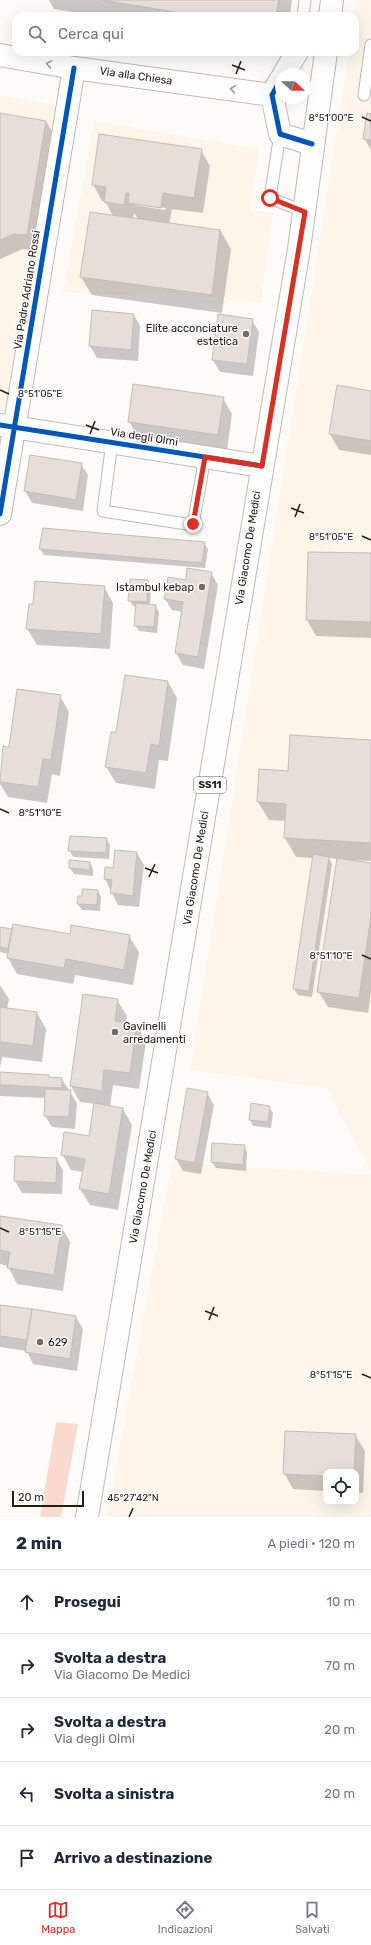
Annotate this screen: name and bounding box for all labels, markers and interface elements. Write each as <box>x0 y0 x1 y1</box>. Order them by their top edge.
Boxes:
search box <box>12 12 359 56</box>
icon: search <box>26 23 48 45</box>
text: Cerca qui <box>58 25 124 43</box>
one-way arrow <box>46 60 52 68</box>
street label: Via alla Chiesa <box>99 64 173 88</box>
north arrow <box>275 68 311 104</box>
one-way arrow <box>230 85 236 94</box>
text: 8°51'00"E <box>309 112 354 124</box>
route start <box>261 189 279 207</box>
street label: Via Padre Adriano Rossi <box>11 229 43 351</box>
place label: Elite acconciature estetica <box>146 322 238 348</box>
marker: Elite acconciature estetica <box>241 329 251 339</box>
text: 8°51'05"E <box>18 388 62 400</box>
street label: Via degli Olmi <box>109 425 179 449</box>
street label: Via Giacomo De Medici <box>233 490 263 606</box>
route end <box>184 515 202 533</box>
text: 8°51'05"E <box>309 531 353 543</box>
place label: Istambul kebap <box>116 581 194 594</box>
marker: Istambul kebap <box>197 582 207 592</box>
road number: SS11 <box>194 777 226 793</box>
text: 8°51'10"E <box>19 807 61 819</box>
street label: Via Giacomo De Medici <box>181 810 211 926</box>
text: 8°51'10"E <box>310 950 352 962</box>
place label: Gavinelli arredamenti <box>123 1020 186 1046</box>
marker: Gavinelli arredamenti <box>110 1027 120 1037</box>
street label: Via Giacomo De Medici <box>127 1129 159 1245</box>
text: 8°51'15"E <box>19 1226 61 1238</box>
place label: 629 <box>48 1336 68 1349</box>
marker: 629 <box>35 1337 45 1347</box>
text: 8°51'15"E <box>310 1369 352 1381</box>
map controls <box>323 1469 359 1505</box>
button: locate <box>323 1469 359 1505</box>
scale bar <box>12 1489 84 1508</box>
text: 20 m <box>18 1491 44 1504</box>
text: 45°27'42"N <box>107 1492 159 1504</box>
text: 2 min <box>16 1533 62 1553</box>
text: A piedi · 120 m <box>268 1536 355 1551</box>
icon: ahead <box>16 1591 38 1613</box>
text: Prosegui <box>54 1593 121 1611</box>
text: 10 m <box>326 1594 355 1609</box>
text: Svolta a destra <box>54 1649 166 1667</box>
icon: right <box>16 1655 38 1677</box>
text: 70 m <box>325 1658 355 1673</box>
text: Via Giacomo De Medici <box>54 1667 190 1682</box>
text: Svolta a destra <box>54 1713 166 1731</box>
icon: right <box>16 1719 38 1741</box>
text: 20 m <box>324 1722 355 1737</box>
text: Via degli Olmi <box>54 1731 135 1746</box>
icon: left <box>16 1783 38 1805</box>
text: Svolta a sinistra <box>54 1785 174 1803</box>
text: 20 m <box>324 1786 355 1801</box>
icon: arrive <box>16 1847 38 1869</box>
text: Arrivo a destinazione <box>54 1849 212 1867</box>
tab: Mappa <box>41 1899 75 1936</box>
tab: Indicazioni <box>158 1899 213 1936</box>
tab: Salvati <box>295 1899 330 1936</box>

